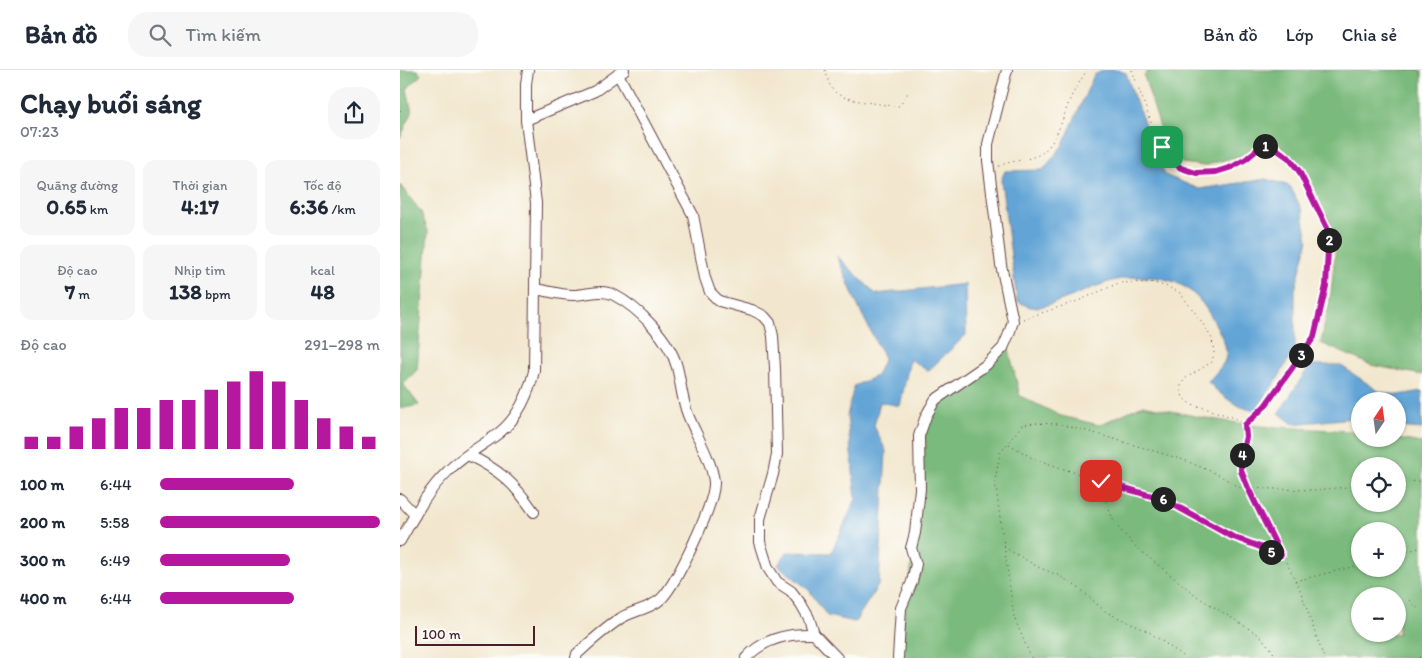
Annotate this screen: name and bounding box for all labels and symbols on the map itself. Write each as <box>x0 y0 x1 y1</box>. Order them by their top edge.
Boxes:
pin <box>1141 126 1183 168</box>
pin: 1 <box>1252 134 1278 158</box>
pin: 2 <box>1316 228 1342 252</box>
pin: 3 <box>1288 342 1314 368</box>
north arrow <box>1351 392 1406 448</box>
pin: 4 <box>1230 442 1254 468</box>
pin <box>1080 460 1122 502</box>
pin: 6 <box>1150 486 1176 512</box>
pin: 5 <box>1258 540 1284 564</box>
scale bar <box>415 623 535 646</box>

